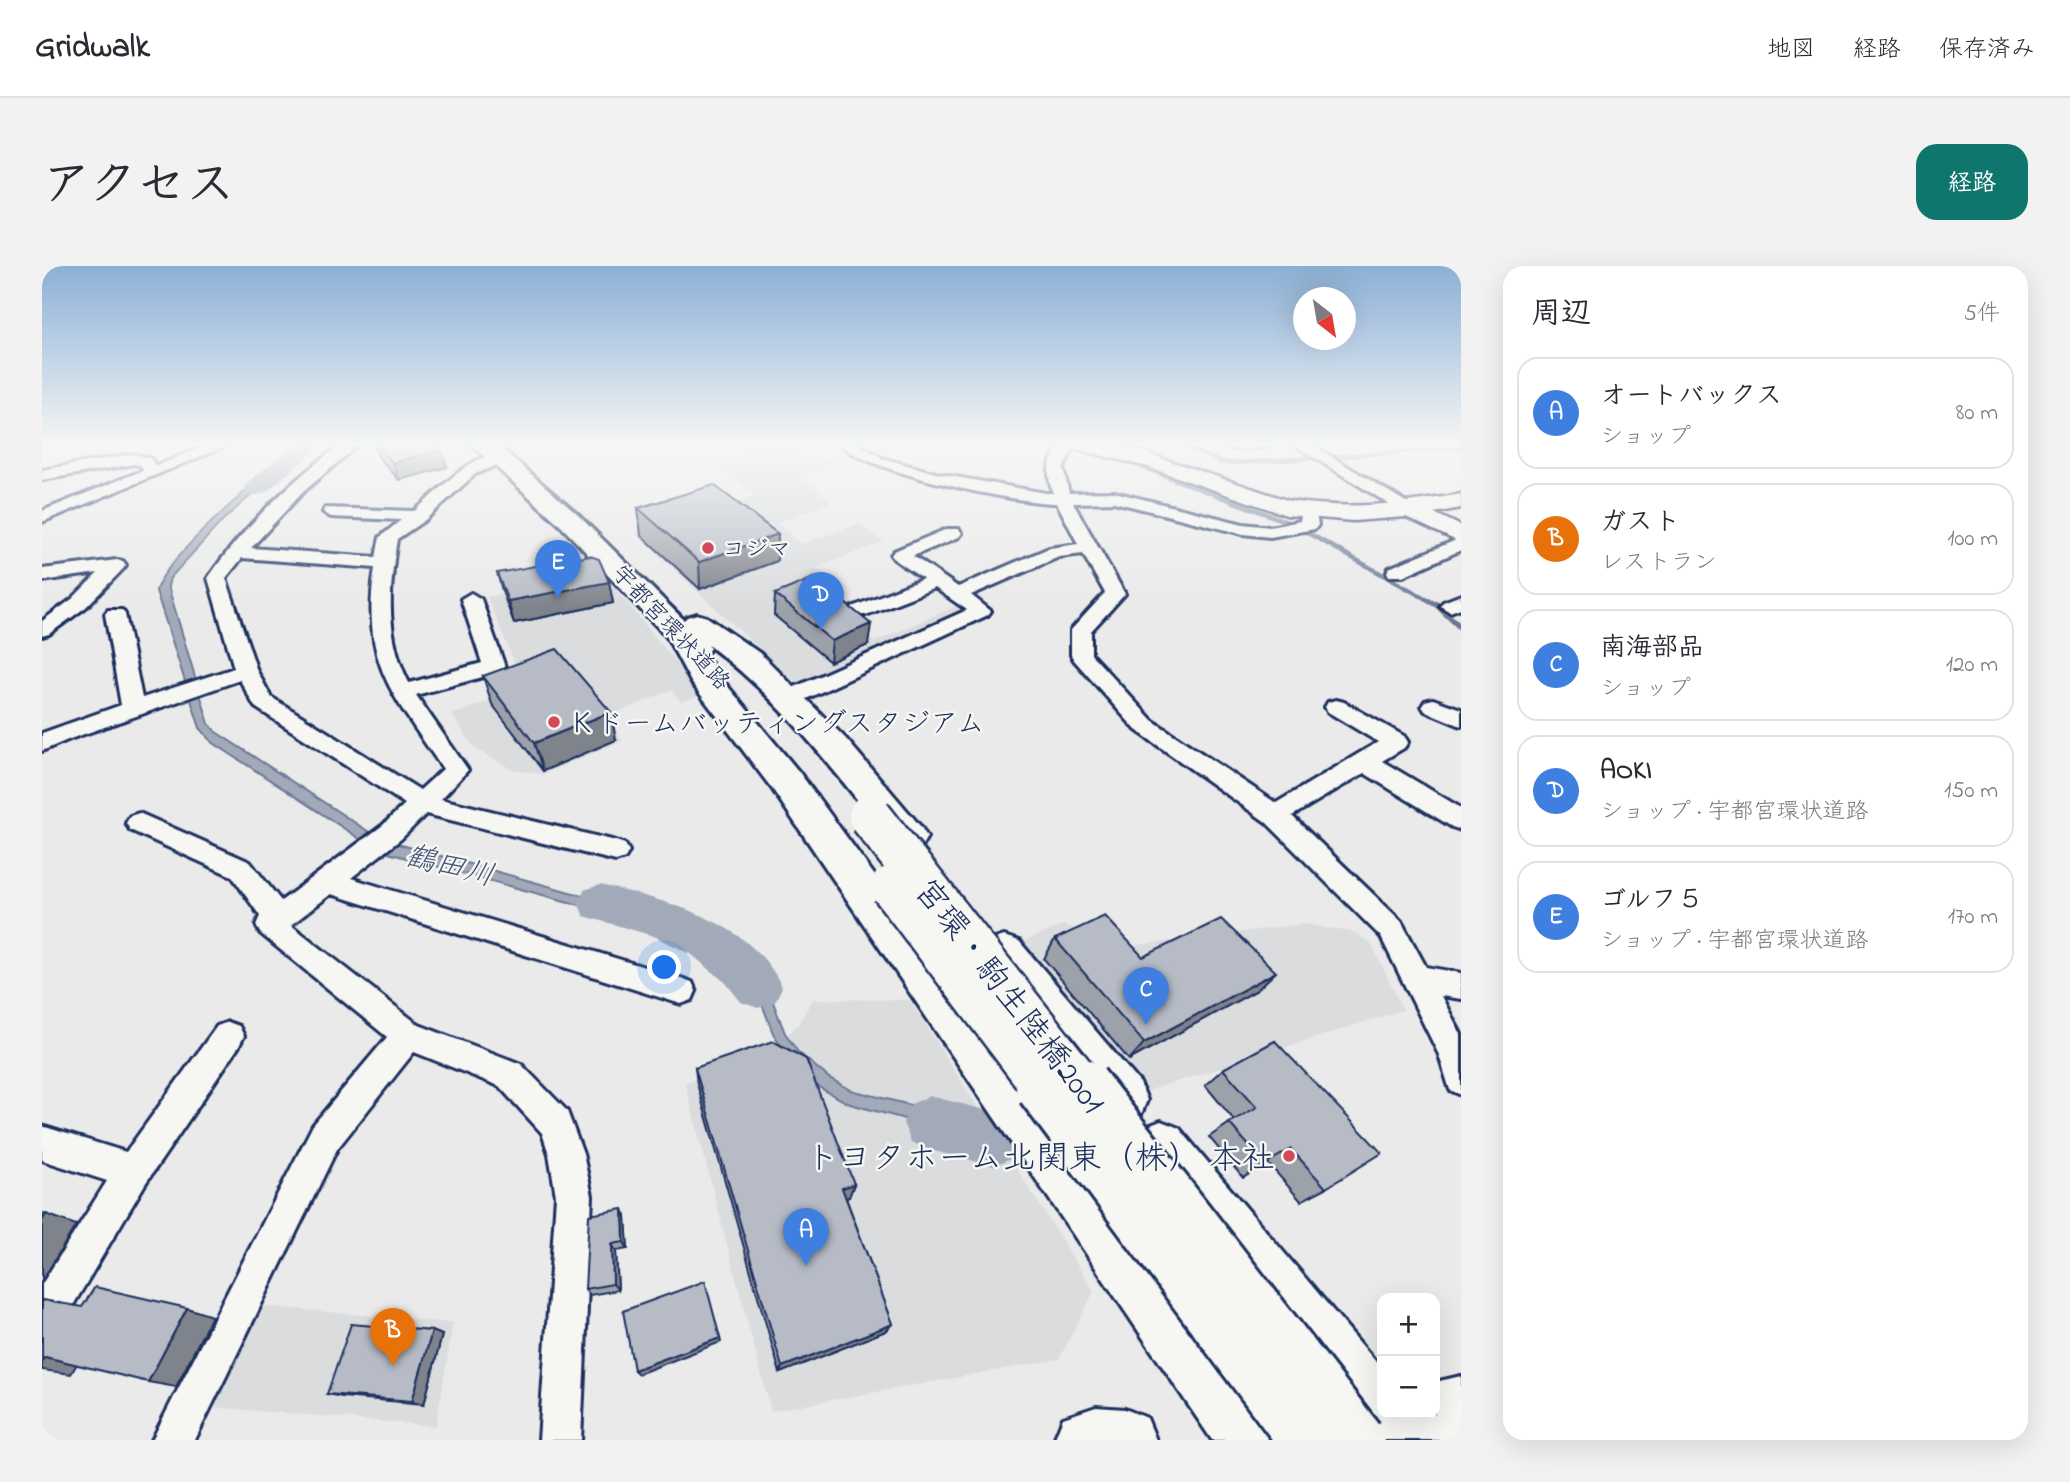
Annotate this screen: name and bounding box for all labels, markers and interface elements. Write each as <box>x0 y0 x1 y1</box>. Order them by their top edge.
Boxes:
text: Gridwalk <box>35 24 150 72</box>
text: 地図 <box>1767 33 1815 68</box>
text: 経路 <box>1853 33 1901 68</box>
text: 保存済み <box>1939 33 2035 68</box>
button: 経路 <box>1916 144 2028 220</box>
text: アクセス <box>42 151 235 223</box>
north arrow <box>1293 287 1356 350</box>
text: 周辺 <box>1531 293 1591 337</box>
text: 5件 <box>1964 298 2000 331</box>
text: オートバックス <box>1600 378 1782 416</box>
text: A <box>1549 397 1563 430</box>
text: 80 m <box>1956 397 1998 430</box>
text: ショップ <box>1600 421 1691 454</box>
text: ガスト <box>1600 504 1681 542</box>
text: B <box>1548 523 1564 556</box>
text: 100 m <box>1947 523 1998 556</box>
place label: コジマ <box>722 534 791 567</box>
pin: E <box>535 540 581 598</box>
marker: コジマ <box>700 540 716 556</box>
text: レストラン <box>1600 547 1717 580</box>
street label: 宇都宮環状道路 <box>603 559 737 699</box>
pin: D <box>798 572 844 630</box>
text: 南海部品 <box>1600 630 1704 668</box>
text: C <box>1550 649 1562 682</box>
text: 120 m <box>1946 649 1998 682</box>
text: ショップ <box>1600 673 1691 706</box>
place label: Ｋドームバッティングスタジアム <box>568 705 985 746</box>
marker: Ｋドームバッティングスタジアム <box>546 714 562 730</box>
text: AOKI <box>1600 753 1652 791</box>
text: D <box>1548 775 1564 808</box>
text: 150 m <box>1944 775 1998 808</box>
text: ショップ · 宇都宮環状道路 <box>1600 796 1868 829</box>
water label: 鶴田川 <box>400 836 498 900</box>
street label: 宮環・駒生陸橋2001 <box>901 870 1115 1125</box>
text: ゴルフ５ <box>1600 882 1703 920</box>
text: E <box>1549 901 1563 934</box>
text: 170 m <box>1948 901 1998 934</box>
text: ショップ · 宇都宮環状道路 <box>1600 925 1868 958</box>
your location <box>647 950 681 984</box>
pin: C <box>1123 967 1169 1025</box>
place label: トヨタホーム北関東（株） 本社 <box>806 1136 1275 1184</box>
marker: トヨタホーム北関東（株） 本社 <box>1281 1148 1297 1164</box>
pin: A <box>783 1208 829 1266</box>
map controls <box>1377 1293 1440 1419</box>
button: + <box>1377 1293 1440 1356</box>
pin: B <box>370 1308 416 1366</box>
button: − <box>1377 1356 1440 1419</box>

